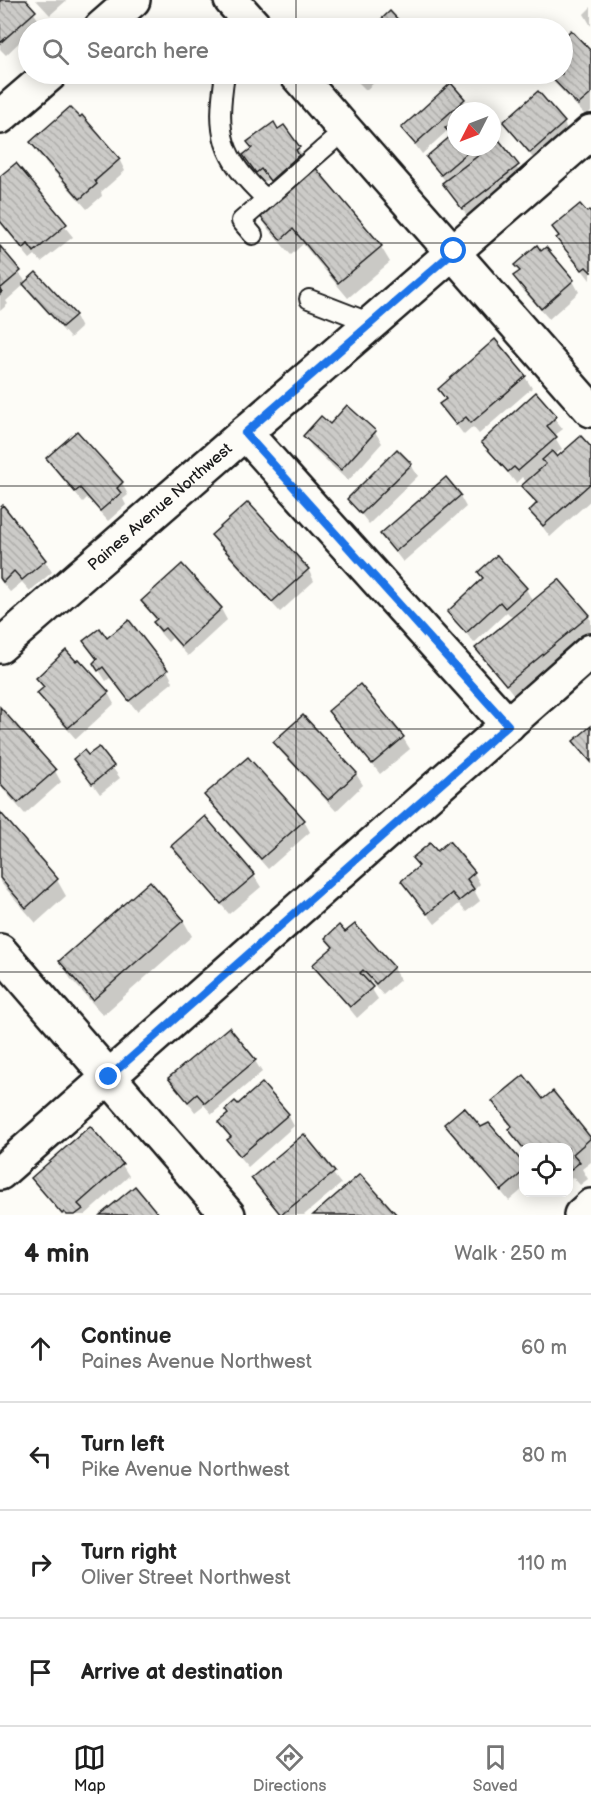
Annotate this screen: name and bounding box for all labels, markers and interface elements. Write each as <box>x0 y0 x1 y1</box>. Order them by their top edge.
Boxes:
search box <box>18 18 573 84</box>
icon: search <box>39 35 72 68</box>
text: Search here <box>87 38 209 65</box>
north arrow <box>447 102 501 156</box>
route start <box>440 237 466 263</box>
street label: Paines Avenue Northwest <box>84 439 236 575</box>
route end <box>95 1063 121 1089</box>
map controls <box>519 1143 573 1197</box>
button: locate <box>519 1143 573 1197</box>
text: 4 min <box>24 1239 89 1270</box>
text: Walk · 250 m <box>454 1242 567 1266</box>
text: Continue <box>81 1323 171 1350</box>
icon: ahead <box>24 1332 57 1365</box>
text: 60 m <box>521 1336 567 1360</box>
text: Paines Avenue Northwest <box>81 1350 312 1374</box>
text: Turn left <box>81 1431 165 1458</box>
icon: left <box>24 1440 57 1473</box>
text: 80 m <box>522 1444 567 1468</box>
text: Pike Avenue Northwest <box>81 1458 290 1482</box>
text: Turn right <box>81 1539 177 1566</box>
icon: right <box>24 1548 57 1581</box>
text: 110 m <box>518 1552 567 1576</box>
text: Oliver Street Northwest <box>81 1566 291 1590</box>
icon: arrive <box>24 1656 57 1689</box>
text: Arrive at destination <box>81 1659 283 1686</box>
tab: Map <box>73 1741 106 1796</box>
tab: Directions <box>253 1741 326 1796</box>
tab: Saved <box>473 1741 518 1796</box>

